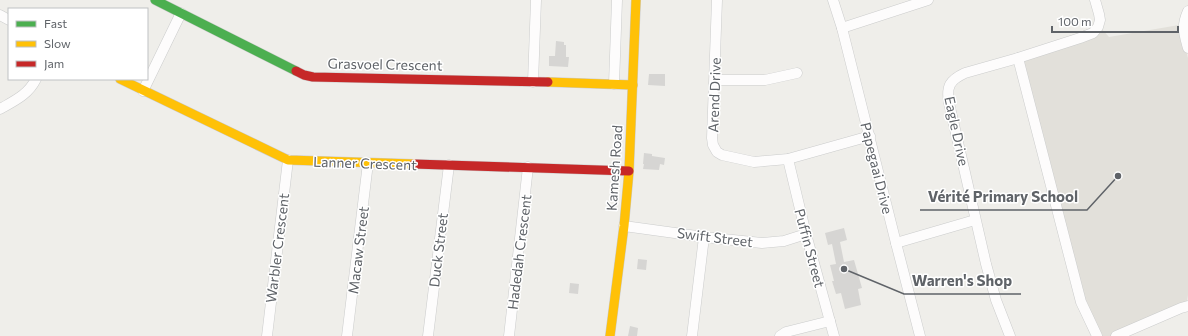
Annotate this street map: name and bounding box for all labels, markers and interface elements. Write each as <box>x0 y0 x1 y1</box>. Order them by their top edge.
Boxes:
legend <box>8 8 148 80</box>
scale bar <box>1052 8 1178 34</box>
text: 100 m <box>1058 14 1092 28</box>
text: Fast <box>44 16 67 30</box>
text: Slow <box>44 36 71 50</box>
street label: Grasvoel Crescent <box>327 54 443 74</box>
text: Jam <box>44 56 64 71</box>
street label: Arend Drive <box>704 57 724 133</box>
street label: Eagle Drive <box>941 95 973 167</box>
street label: Papegaai Drive <box>857 120 897 216</box>
street label: Kamesh Road <box>603 124 625 212</box>
street label: Lanner Crescent <box>313 153 417 173</box>
callout: Vérité Primary School <box>920 183 1087 210</box>
text: Vérité Primary School <box>928 187 1078 205</box>
street label: Warbler Crescent <box>262 192 292 304</box>
street label: Hadedah Crescent <box>503 193 535 311</box>
street label: Macaw Street <box>344 205 372 295</box>
street label: Puffin Street <box>791 207 829 290</box>
street label: Duck Street <box>425 212 451 288</box>
street label: Swift Street <box>676 224 754 250</box>
callout: Warren's Shop <box>904 267 1021 294</box>
text: Warren's Shop <box>912 271 1012 289</box>

